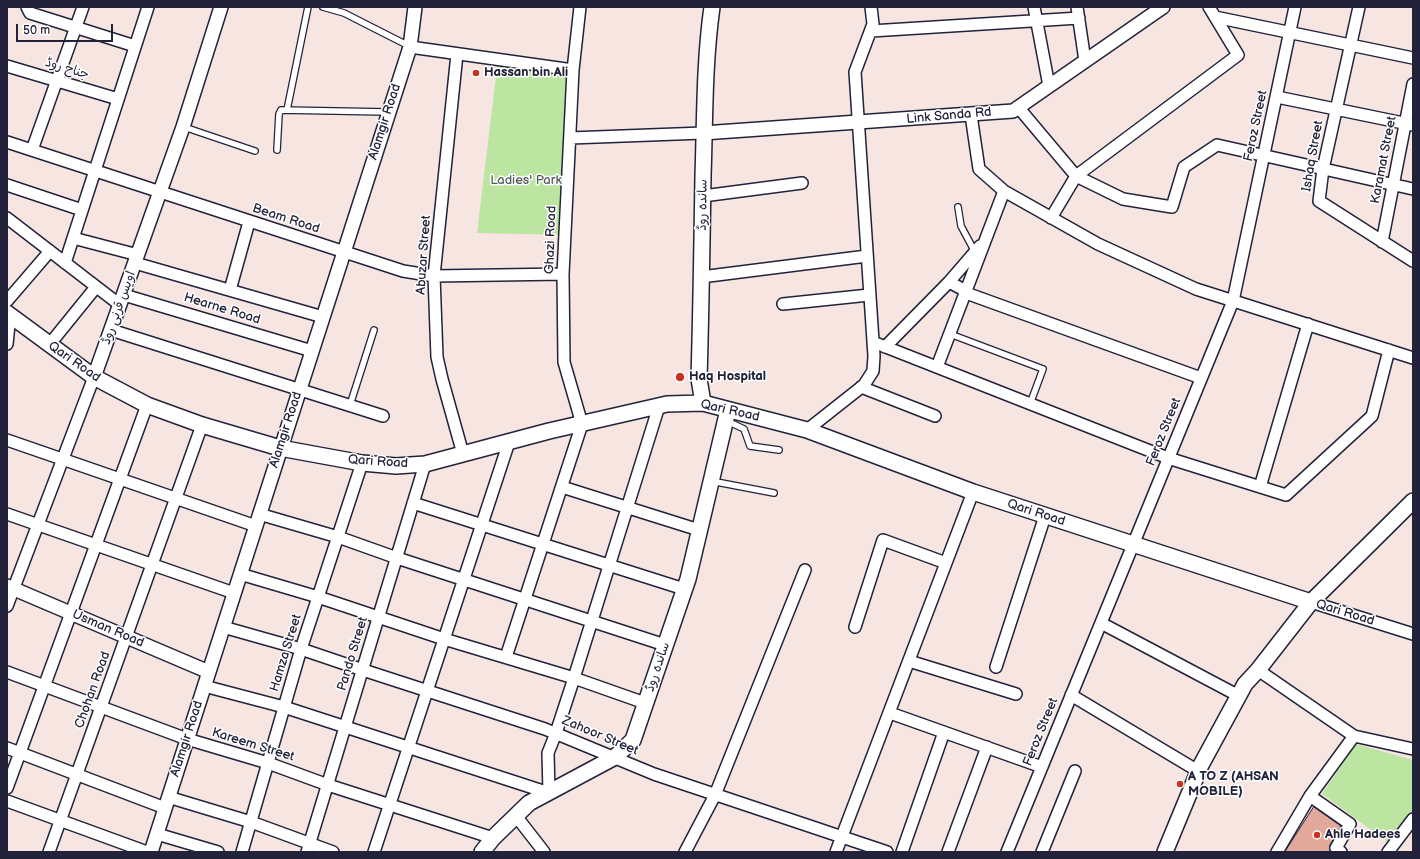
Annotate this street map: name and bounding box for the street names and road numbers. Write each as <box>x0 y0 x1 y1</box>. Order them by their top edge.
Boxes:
street label: جناح روڈ <box>43 55 91 83</box>
street label: Alamgir Road <box>365 82 405 162</box>
street label: Feroz Street <box>1241 89 1271 163</box>
street label: Link Sanda Rd <box>906 105 992 127</box>
street label: Karamat Street <box>1368 115 1400 205</box>
street label: Ishaq Street <box>1299 119 1327 193</box>
street label: ساندہ روڈ <box>695 179 711 231</box>
street label: Beam Road <box>250 201 322 237</box>
street label: Ghazi Road <box>542 206 560 274</box>
street label: Abuzar Street <box>413 215 435 295</box>
street label: اویس قرنی روڈ <box>99 269 139 347</box>
street label: Hearne Road <box>182 290 262 328</box>
street label: Qari Road <box>45 338 103 386</box>
street label: Alamgir Road <box>266 390 306 470</box>
street label: Feroz Street <box>1143 396 1185 468</box>
street label: Qari Road <box>699 397 761 425</box>
street label: Qari Road <box>347 452 409 472</box>
street label: Qari Road <box>1005 496 1067 530</box>
street label: Qari Road <box>1314 597 1376 629</box>
street label: Usman Road <box>70 607 146 651</box>
street label: Hamza Street <box>267 612 305 694</box>
street label: Pando Street <box>334 615 372 693</box>
street label: ساندہ روڈ <box>642 640 674 694</box>
street label: Chohan Road <box>72 649 114 731</box>
street label: Feroz Street <box>1020 696 1062 768</box>
street label: Alamgir Road <box>167 699 207 779</box>
street label: Zahoor Street <box>560 713 640 759</box>
street label: Kareem Street <box>210 725 296 765</box>

